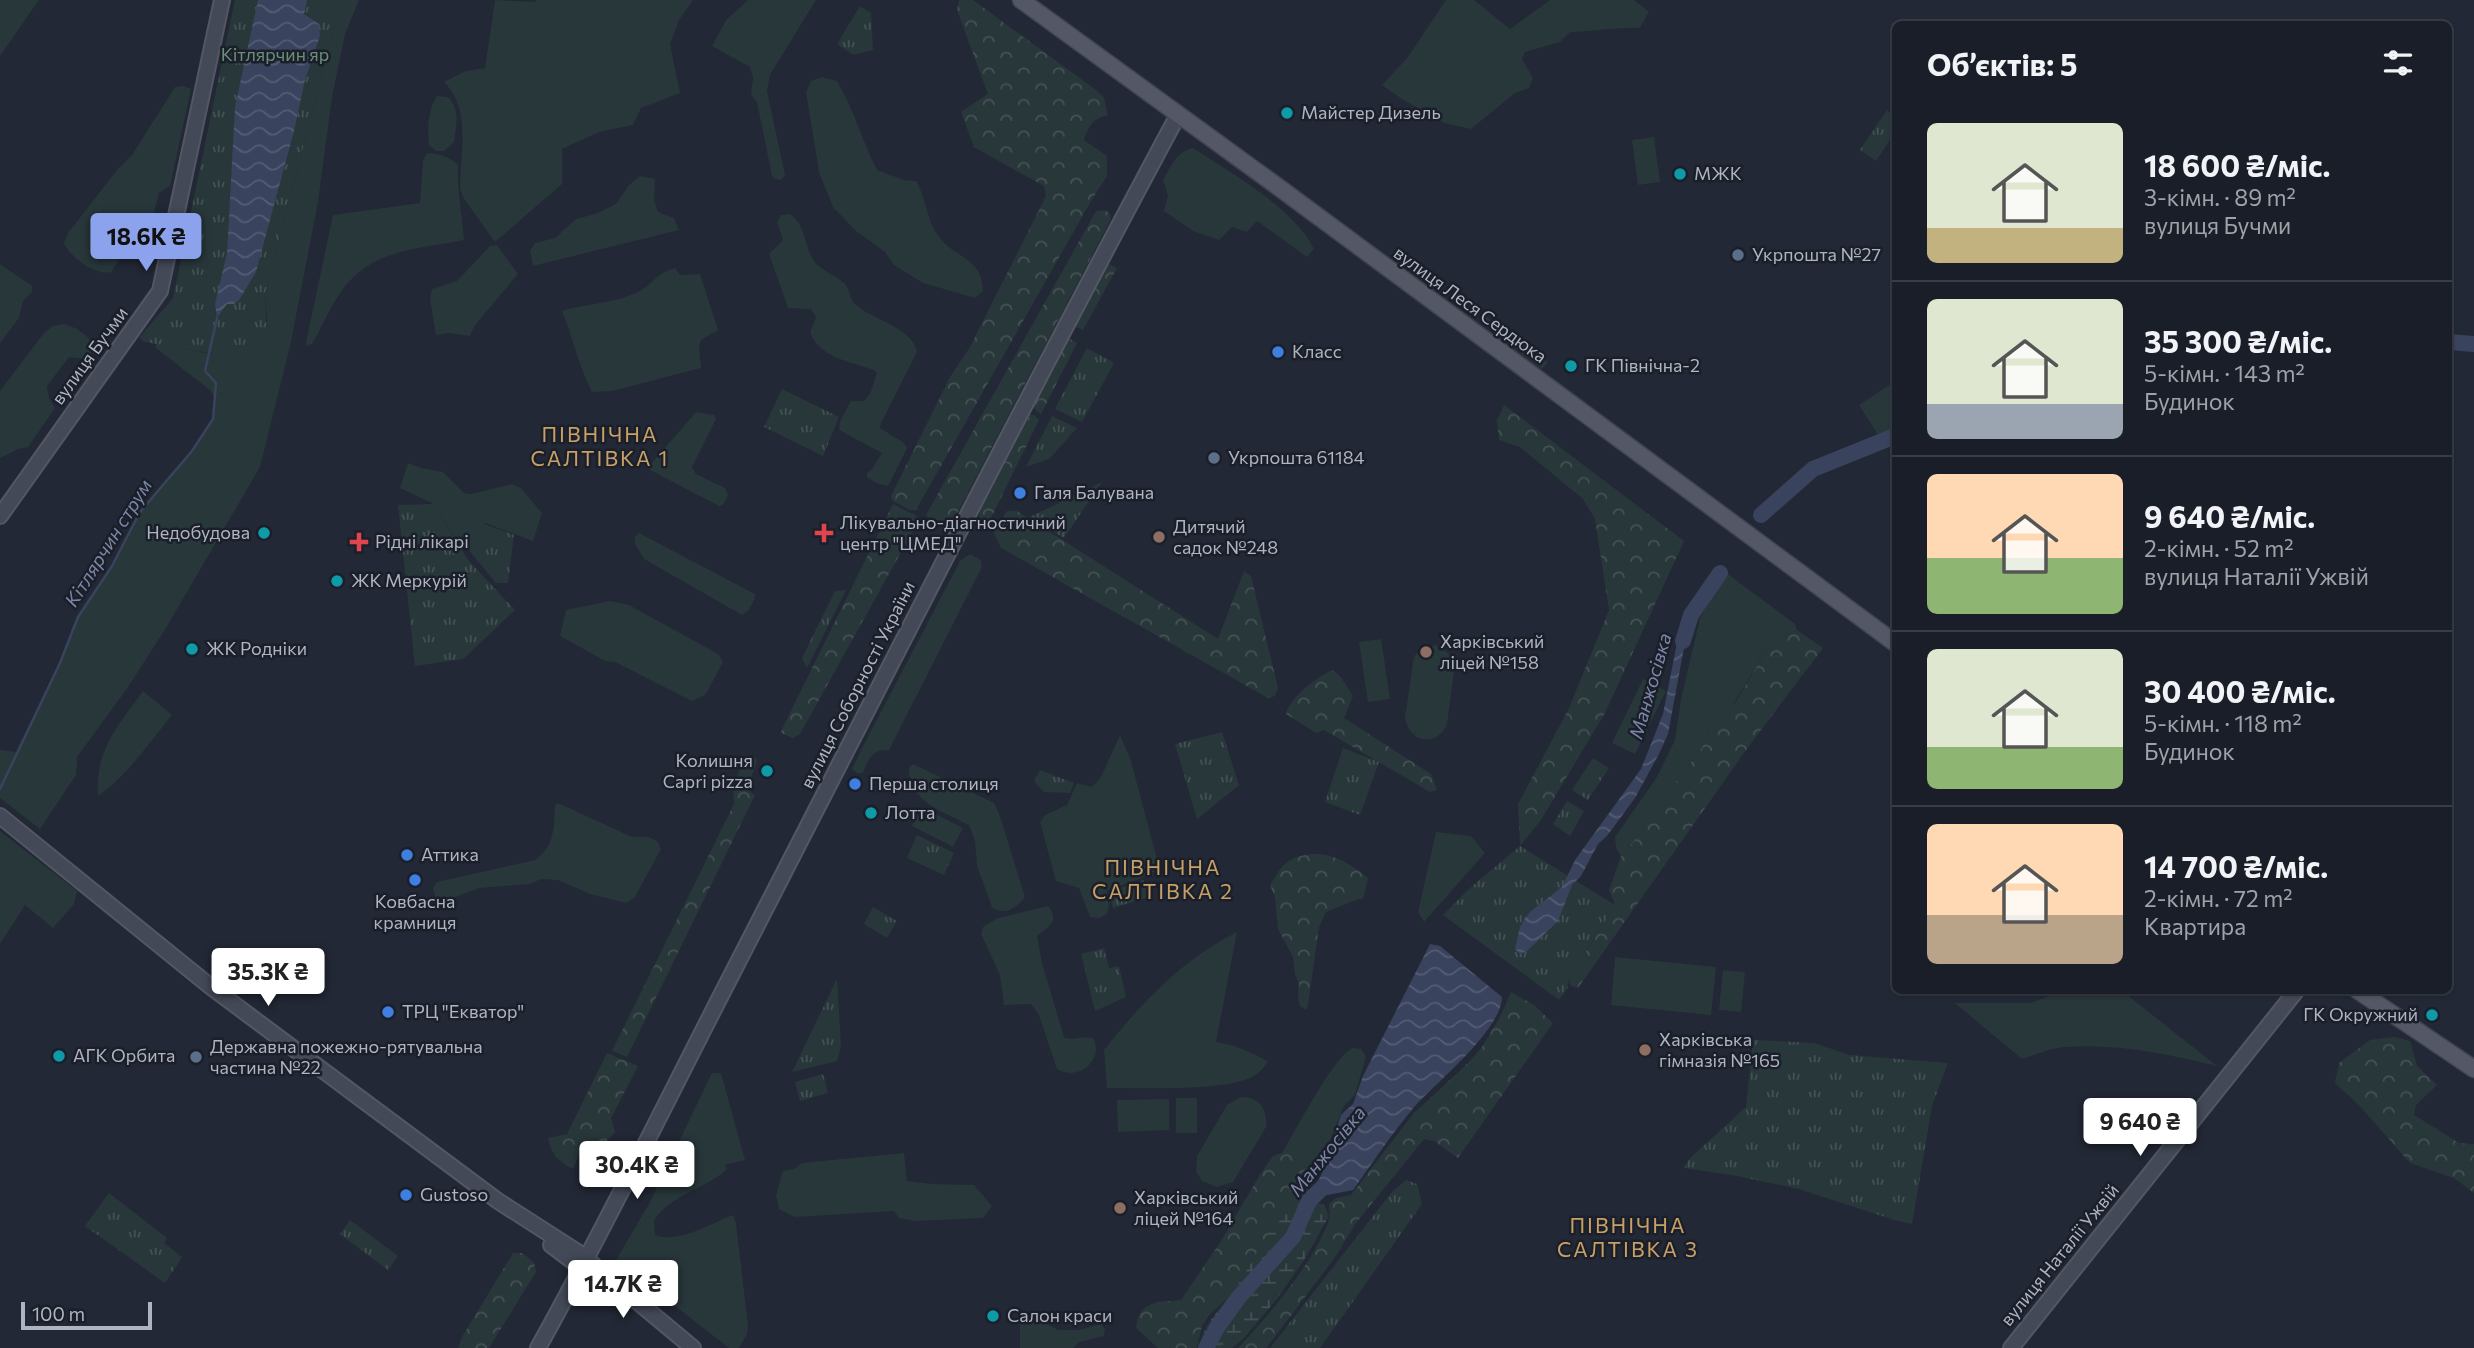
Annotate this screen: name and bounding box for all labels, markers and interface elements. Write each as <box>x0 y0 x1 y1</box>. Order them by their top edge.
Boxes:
park label: Кітлярчин яр <box>221 43 329 65</box>
icon: filters <box>2379 44 2417 82</box>
text: Об’єктів: 5 <box>1927 45 2077 82</box>
place label: Майстер Дизель <box>1301 101 1441 123</box>
marker: Майстер Дизель <box>1279 105 1295 121</box>
text: 18 600 ₴/міс. <box>2144 146 2330 183</box>
icon: home <box>1983 151 2067 235</box>
place label: МЖК <box>1694 162 1742 184</box>
marker: МЖК <box>1672 166 1688 182</box>
text: 3-кімн. · 89 m² <box>2144 183 2296 211</box>
text: вулиця Бучми <box>2144 211 2291 239</box>
pin: 18.6K ₴ <box>81 214 211 273</box>
text: 18.6K ₴ <box>106 222 186 250</box>
street label: вулиця Леся Сердюка <box>1390 241 1551 367</box>
place label: Укрпошта №27 <box>1752 243 1881 265</box>
marker: Укрпошта №27 <box>1730 247 1746 263</box>
street label: вулиця Бучми <box>46 302 132 408</box>
text: 35 300 ₴/міс. <box>2144 322 2332 359</box>
icon: home <box>1983 327 2067 411</box>
place label: Класс <box>1292 340 1342 362</box>
marker: Класс <box>1270 344 1286 360</box>
place label: ГК Північна-2 <box>1585 354 1700 376</box>
marker: ГК Північна-2 <box>1563 358 1579 374</box>
text: 5-кімн. · 143 m² <box>2144 359 2305 387</box>
text: Будинок <box>2144 387 2235 415</box>
district label: ПІВНІЧНА САЛТІВКА 1 <box>530 421 670 470</box>
place label: Укрпошта 61184 <box>1228 446 1365 468</box>
marker: Укрпошта 61184 <box>1206 450 1222 466</box>
water label: Кітлярчин струм <box>59 475 156 611</box>
place label: Галя Балувана <box>1034 481 1154 503</box>
marker: Галя Балувана <box>1012 485 1028 501</box>
text: 9 640 ₴/міс. <box>2144 497 2315 534</box>
icon: home <box>1983 502 2067 586</box>
place label: Лікувально-діагностичний центр "ЦМЕД" <box>840 511 1066 554</box>
place label: Дитячий садок №248 <box>1173 515 1278 558</box>
place label: Недобудова <box>146 521 250 543</box>
marker: Лікувально-діагностичний центр "ЦМЕД" <box>814 523 834 543</box>
marker: Недобудова <box>256 525 272 541</box>
marker: Дитячий садок №248 <box>1151 529 1167 545</box>
place label: Рідні лікарі <box>375 530 469 552</box>
marker: Рідні лікарі <box>349 532 369 552</box>
text: 2-кімн. · 52 m² <box>2144 534 2294 562</box>
text: вулиця Наталії Ужвій <box>2144 562 2369 590</box>
place label: ЖК Меркурій <box>351 569 467 591</box>
marker: ЖК Меркурій <box>329 573 345 589</box>
street label: вулиця Соборності України <box>795 577 919 792</box>
place label: Харківський ліцей №158 <box>1440 630 1544 673</box>
water label: Манжосівка <box>1623 630 1676 741</box>
place label: ЖК Родніки <box>206 637 307 659</box>
marker: ЖК Родніки <box>184 641 200 657</box>
marker: Харківський ліцей №158 <box>1418 644 1434 660</box>
text: 30 400 ₴/міс. <box>2144 672 2336 709</box>
icon: home <box>1983 677 2067 761</box>
text: 5-кімн. · 118 m² <box>2144 709 2302 737</box>
text: Будинок <box>2144 737 2235 765</box>
place label: Колишня Capri pizza <box>663 749 753 792</box>
marker: Колишня Capri pizza <box>759 763 775 779</box>
place label: Перша столиця <box>869 772 999 794</box>
marker: Перша столиця <box>847 776 863 792</box>
place label: Лотта <box>885 801 935 823</box>
marker: Лотта <box>863 805 879 821</box>
place label: Аттика <box>421 843 479 865</box>
marker: Аттика <box>399 847 415 863</box>
text: 14 700 ₴/міс. <box>2144 847 2328 884</box>
icon: home <box>1983 852 2067 936</box>
district label: ПІВНІЧНА САЛТІВКА 2 <box>1092 854 1234 903</box>
marker: Ковбасна крамниця <box>407 872 423 888</box>
text: 2-кімн. · 72 m² <box>2144 884 2292 912</box>
place label: Ковбасна крамниця <box>374 890 456 933</box>
text: Квартира <box>2144 912 2246 940</box>
pin: 35.3K ₴ <box>203 948 333 1008</box>
text: 35.3K ₴ <box>228 957 308 985</box>
place label: ТРЦ "Екватор" <box>402 1000 524 1022</box>
place label: ГК Окружний <box>2303 1003 2418 1025</box>
marker: ТРЦ "Екватор" <box>380 1004 396 1020</box>
marker: ГК Окружний <box>2424 1007 2440 1023</box>
place label: Харківська гімназія №165 <box>1659 1028 1780 1071</box>
place label: Державна пожежно-рятувальна частина №22 <box>210 1035 483 1078</box>
marker: Харківська гімназія №165 <box>1637 1042 1653 1058</box>
place label: АГК Орбита <box>73 1044 175 1066</box>
marker: АГК Орбита <box>51 1048 67 1064</box>
marker: Державна пожежно-рятувальна частина №22 <box>188 1049 204 1065</box>
pin: 9 640 ₴ <box>2075 1098 2205 1158</box>
water label: Манжосівка <box>1283 1101 1370 1200</box>
text: 9 640 ₴ <box>2100 1107 2181 1135</box>
pin: 30.4K ₴ <box>572 1142 702 1201</box>
text: 30.4K ₴ <box>595 1150 679 1178</box>
street label: вулиця Наталії Ужвій <box>1995 1179 2123 1330</box>
place label: Gustoso <box>420 1183 488 1205</box>
place label: Харківський ліцей №164 <box>1134 1186 1238 1229</box>
marker: Gustoso <box>398 1187 414 1203</box>
marker: Харківський ліцей №164 <box>1112 1200 1128 1216</box>
district label: ПІВНІЧНА САЛТІВКА 3 <box>1557 1212 1699 1261</box>
pin: 14.7K ₴ <box>558 1260 688 1320</box>
text: 14.7K ₴ <box>584 1269 662 1297</box>
scale bar <box>21 1299 152 1331</box>
text: 100 m <box>32 1302 85 1325</box>
place label: Салон краси <box>1007 1304 1112 1326</box>
marker: Салон краси <box>985 1308 1001 1324</box>

